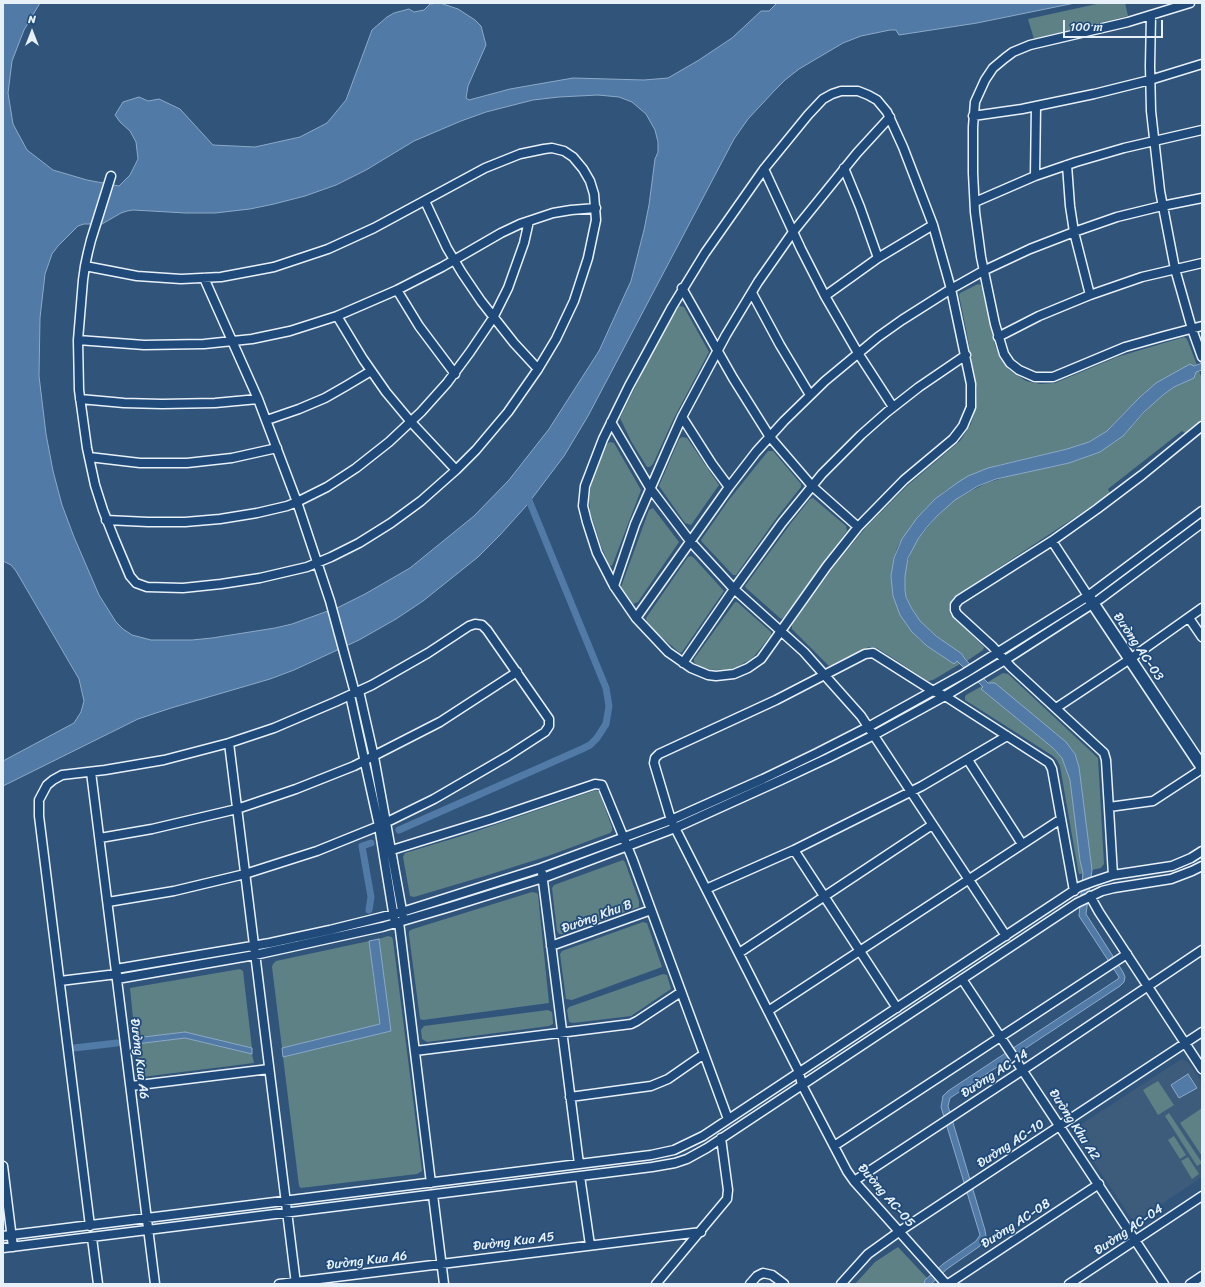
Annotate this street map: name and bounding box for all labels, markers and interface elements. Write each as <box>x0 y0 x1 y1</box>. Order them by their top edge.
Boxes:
text: N <box>28 10 36 29</box>
north arrow <box>12 12 52 52</box>
scale bar <box>1065 12 1165 38</box>
text: 100 m <box>1070 16 1103 38</box>
street label: Đường AC-03 <box>1110 610 1166 684</box>
street label: Đường Khu B <box>560 897 634 937</box>
street label: Đường Kua A6 <box>126 1018 152 1100</box>
street label: Đường AC-14 <box>959 1047 1031 1101</box>
street label: Đường Khu A2 <box>1045 1087 1103 1163</box>
street label: Đường AC-10 <box>974 1117 1048 1171</box>
street label: Đường AC-05 <box>854 1161 918 1231</box>
street label: Đường AC-08 <box>979 1196 1053 1252</box>
street label: Đường AC-04 <box>1092 1201 1166 1259</box>
street label: Đường Kua A5 <box>472 1229 556 1255</box>
street label: Đường Kua A6 <box>326 1248 408 1274</box>

